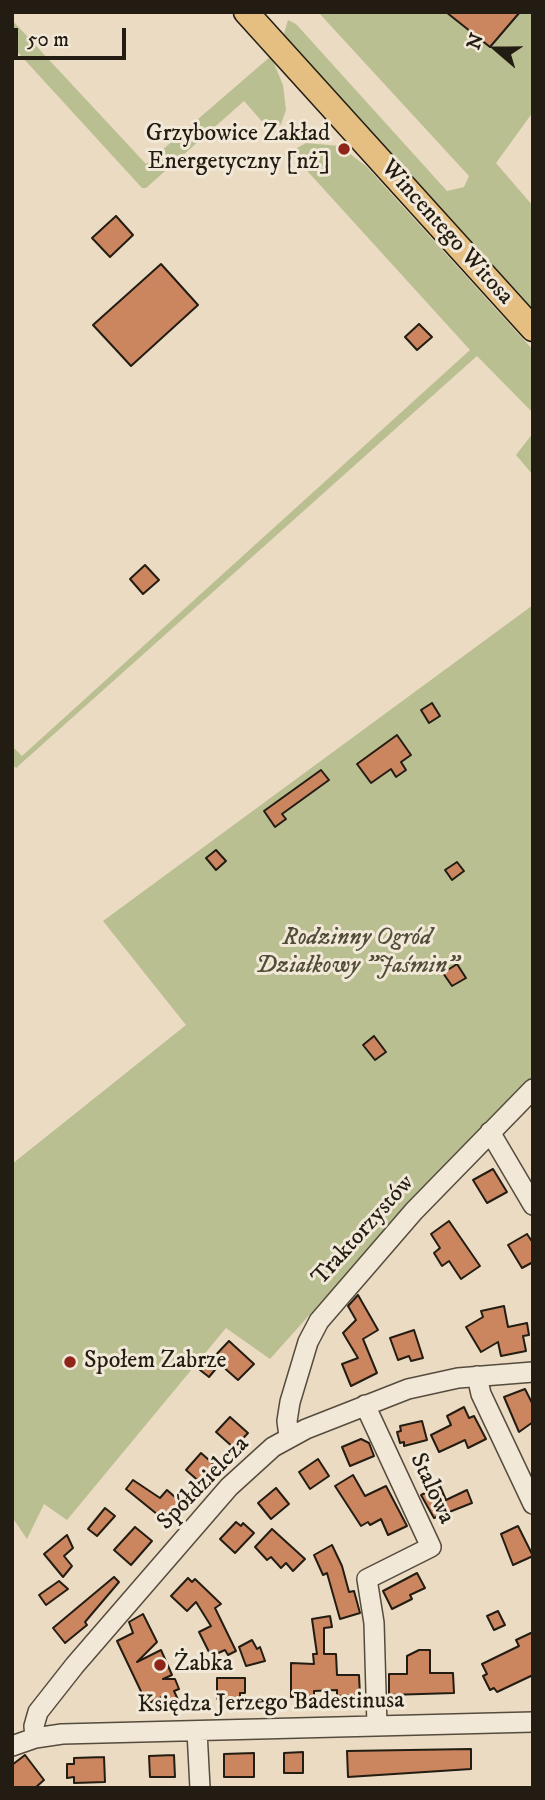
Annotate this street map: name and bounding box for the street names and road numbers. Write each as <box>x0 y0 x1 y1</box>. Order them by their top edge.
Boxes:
street label: Wincentego Witosa <box>373 155 519 311</box>
street label: Traktorzystów <box>307 1170 421 1292</box>
street label: Spółdzielcza <box>152 1431 256 1537</box>
street label: Stalowa <box>402 1449 460 1529</box>
street label: Księdza Jerzego Badestinusa <box>137 1687 405 1721</box>

